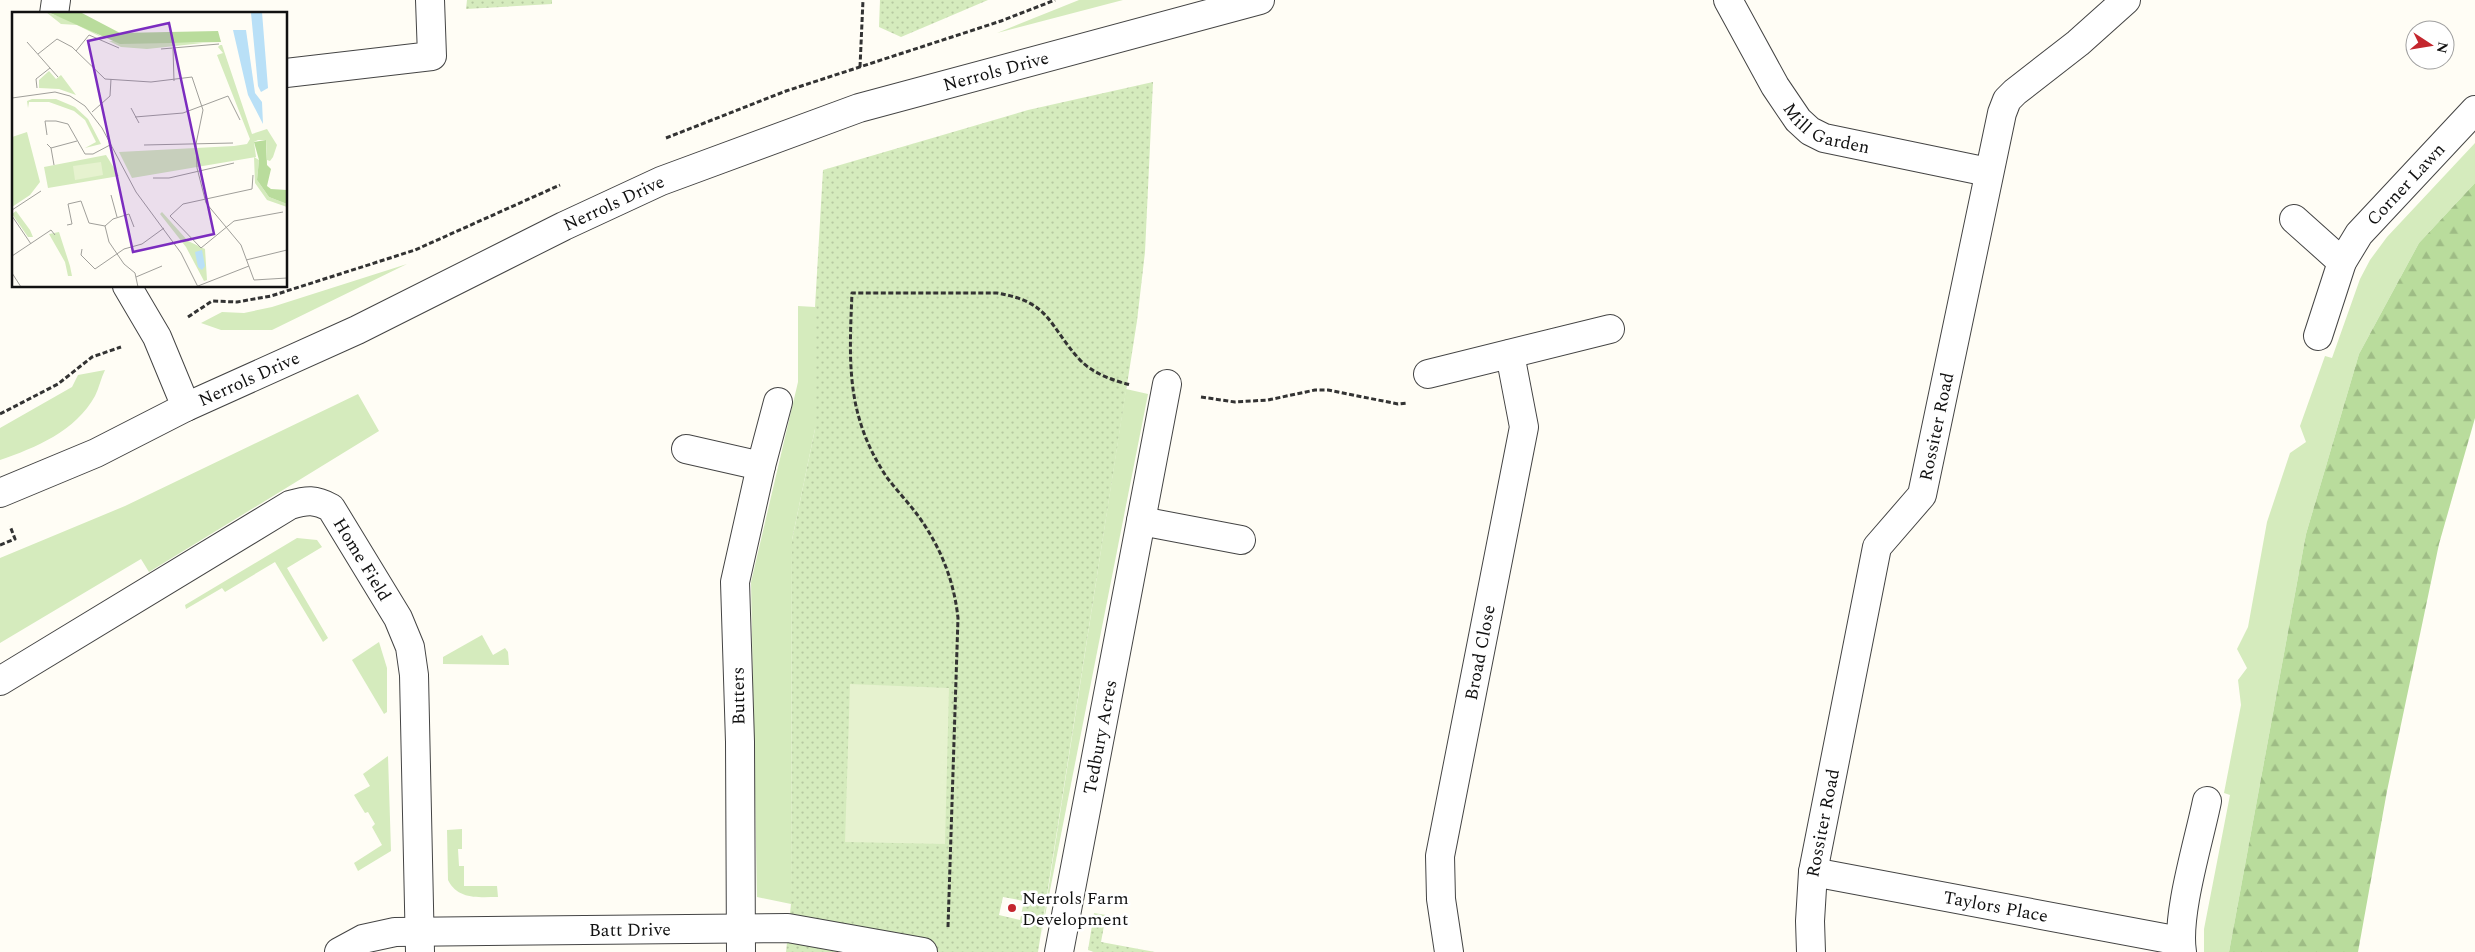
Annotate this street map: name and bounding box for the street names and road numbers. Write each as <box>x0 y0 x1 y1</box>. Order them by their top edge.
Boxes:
street label: Nerrols Drive <box>940 44 1052 99</box>
street label: Mill Garden <box>1776 97 1872 161</box>
street label: Corner Lawn <box>2360 137 2452 232</box>
street label: Nerrols Drive <box>559 168 669 239</box>
street label: Nerrols Drive <box>194 345 304 414</box>
street label: Rossiter Road <box>1912 370 1961 483</box>
street label: Home Field <box>326 513 398 607</box>
street label: Broad Close <box>1458 602 1503 703</box>
street label: Butters <box>724 667 753 725</box>
street label: Tedbury Acres <box>1076 677 1124 796</box>
street label: Rossiter Road <box>1799 767 1847 880</box>
street label: Taylors Place <box>1941 884 2050 930</box>
street label: Batt Drive <box>589 916 671 944</box>

